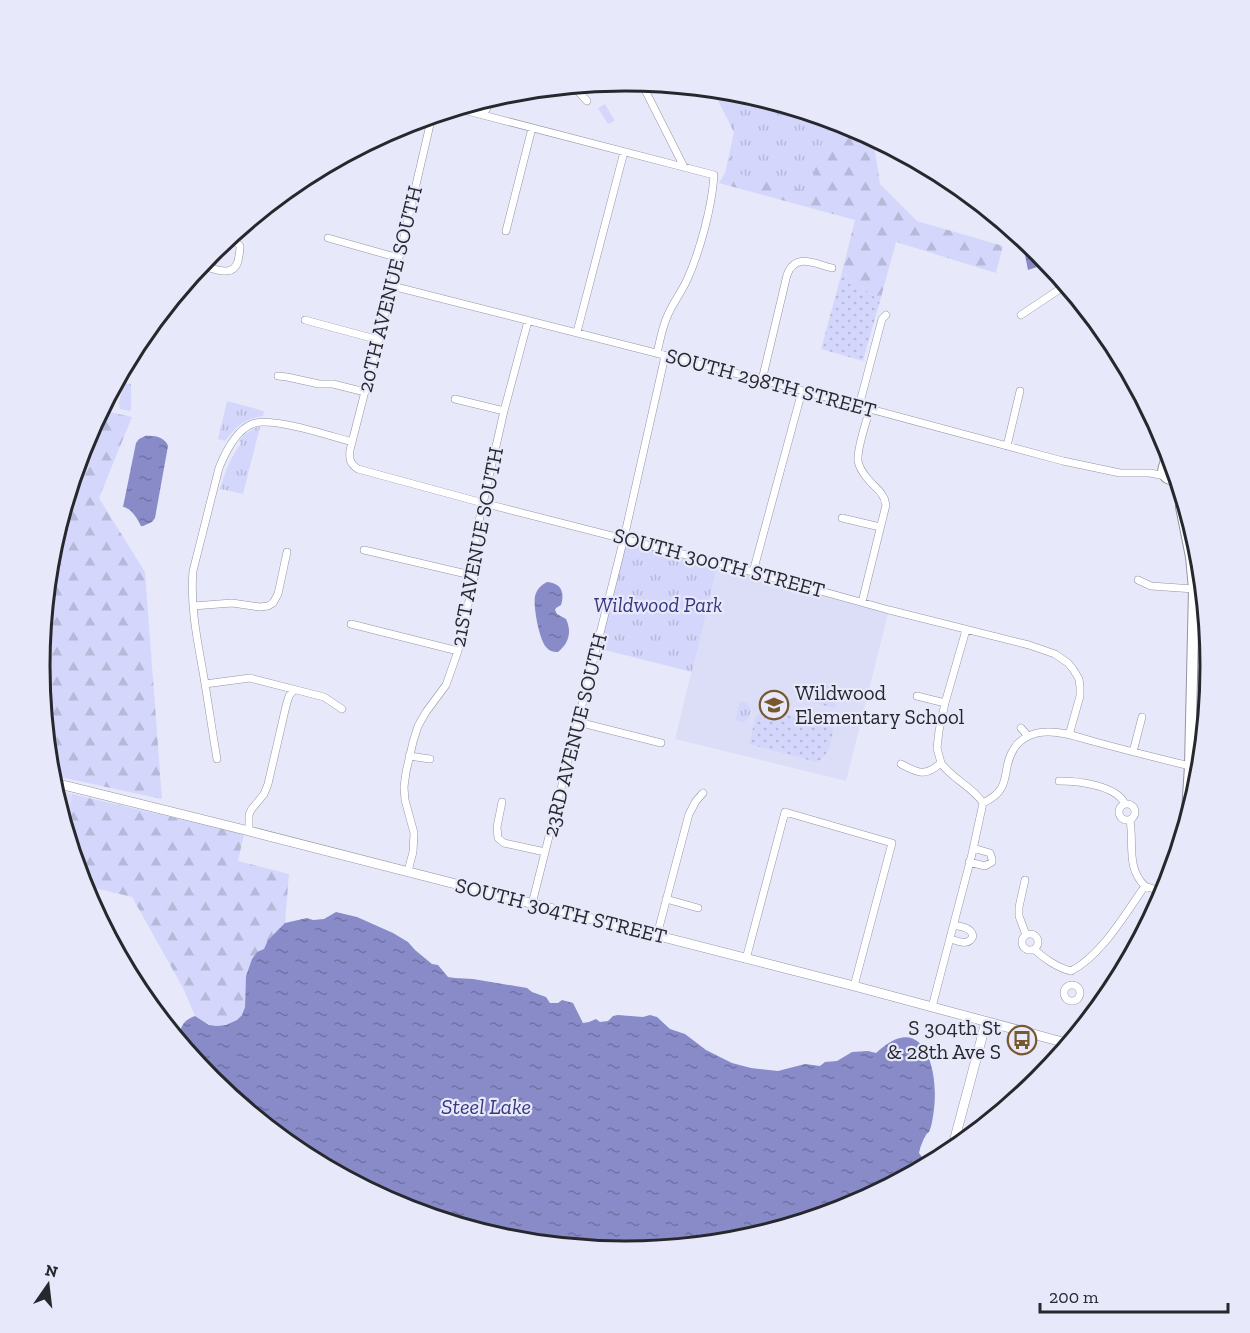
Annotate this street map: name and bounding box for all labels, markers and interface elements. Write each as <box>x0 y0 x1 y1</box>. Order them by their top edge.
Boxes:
street label: 20TH AVENUE SOUTH <box>352 183 427 395</box>
street label: SOUTH 298TH STREET <box>663 342 879 423</box>
street label: 21ST AVENUE SOUTH <box>445 445 508 649</box>
street label: SOUTH 300TH STREET <box>611 522 828 603</box>
park label: Wildwood Park <box>594 592 722 617</box>
street label: 23RD AVENUE SOUTH <box>537 630 612 839</box>
place label: Wildwood Elementary School <box>795 680 965 729</box>
school or university icon: Wildwood Elementary School <box>758 689 790 721</box>
street label: SOUTH 304TH STREET <box>453 872 669 949</box>
place label: S 304th St & 28th Ave S <box>887 1015 1001 1064</box>
bus stop icon: S 304th St & 28th Ave S <box>1006 1024 1038 1056</box>
water label: Steel Lake <box>441 1093 531 1120</box>
north arrow <box>18 1255 78 1315</box>
text: N <box>43 1260 60 1282</box>
scale bar <box>1040 1276 1228 1314</box>
text: 200 m <box>1049 1286 1099 1308</box>

